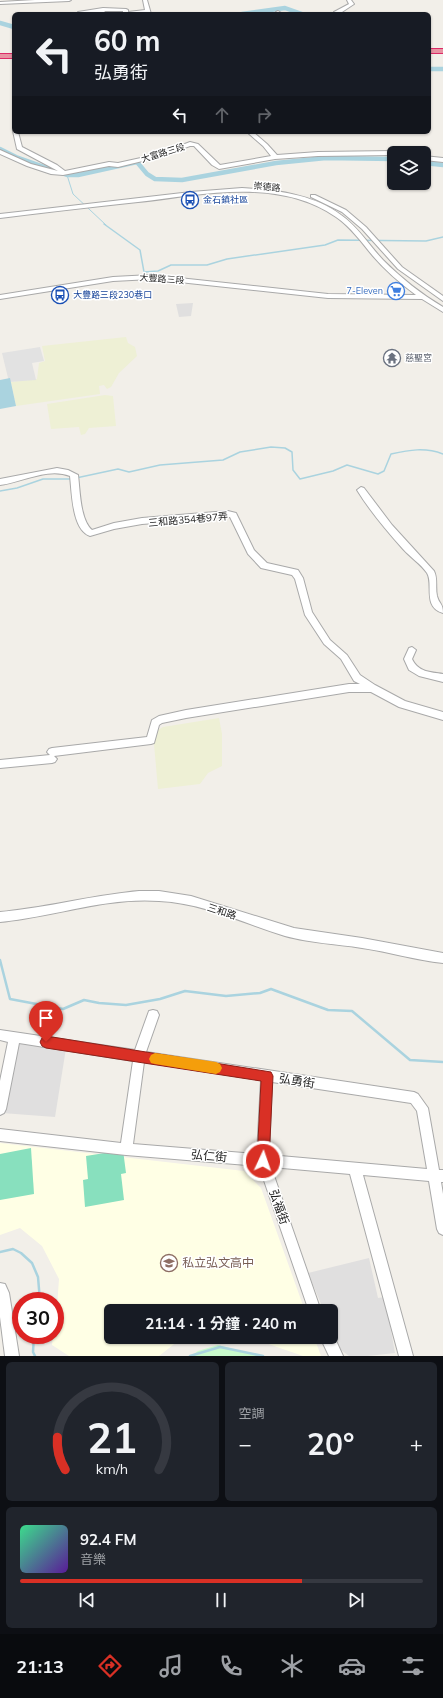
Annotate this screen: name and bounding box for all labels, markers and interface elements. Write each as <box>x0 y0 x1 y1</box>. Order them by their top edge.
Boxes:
text: 60 m <box>94 23 160 58</box>
icon: left <box>28 28 80 80</box>
text: 弘勇街 <box>94 61 148 84</box>
icon: left <box>169 104 191 126</box>
icon: ahead <box>211 104 233 126</box>
icon: right <box>253 104 275 126</box>
street label: 大富路三段 <box>140 141 186 164</box>
map controls <box>387 146 431 190</box>
button: layers <box>387 146 431 190</box>
street label: 崇德路 <box>253 180 281 193</box>
bus stop icon: 金石鎮社區 <box>180 190 200 210</box>
place label: 金石鎮社區 <box>203 194 248 205</box>
street label: 大豐路三段 <box>139 271 185 286</box>
supermarket icon: 7-Eleven <box>386 281 406 301</box>
bus stop icon: 大豐路三段230巷口 <box>50 285 70 305</box>
place label: 7-Eleven <box>347 285 383 296</box>
place label: 大豐路三段230巷口 <box>73 289 152 300</box>
temple icon: 慈聖宮 <box>382 348 402 368</box>
place label: 慈聖宮 <box>405 352 432 363</box>
street label: 三和路354巷97弄 <box>148 510 228 529</box>
street label: 三和路 <box>206 901 238 922</box>
pin <box>29 1001 63 1042</box>
icon: arrive <box>35 1007 57 1029</box>
street label: 弘勇街 <box>278 1070 316 1091</box>
position arrow <box>242 1140 284 1182</box>
street label: 弘仁街 <box>190 1146 228 1165</box>
street label: 弘福街 <box>267 1187 292 1226</box>
school or university icon: 私立弘文高中 <box>159 1253 179 1273</box>
place label: 私立弘文高中 <box>182 1255 254 1270</box>
speed limit sign: 30 <box>12 1292 64 1344</box>
text: 21:14 · 1 分鐘 · 240 m <box>145 1314 297 1333</box>
text: 空調 <box>239 1405 265 1421</box>
text: 21 <box>87 1410 137 1462</box>
text: 20° <box>307 1425 354 1463</box>
text: − <box>239 1430 252 1458</box>
text: + <box>410 1430 423 1458</box>
text: km/h <box>96 1459 128 1477</box>
text: 92.4 FM <box>80 1530 136 1549</box>
text: 音樂 <box>80 1551 106 1567</box>
icon: previous <box>76 1589 98 1611</box>
icon: pause <box>210 1589 232 1611</box>
icon: next <box>345 1589 367 1611</box>
icon: directions <box>96 1652 124 1680</box>
icon: music <box>157 1652 185 1680</box>
icon: phone <box>217 1652 245 1680</box>
icon: climate <box>278 1652 306 1680</box>
icon: car <box>338 1652 366 1680</box>
icon: filters <box>399 1652 427 1680</box>
text: 21:13 <box>16 1655 64 1678</box>

